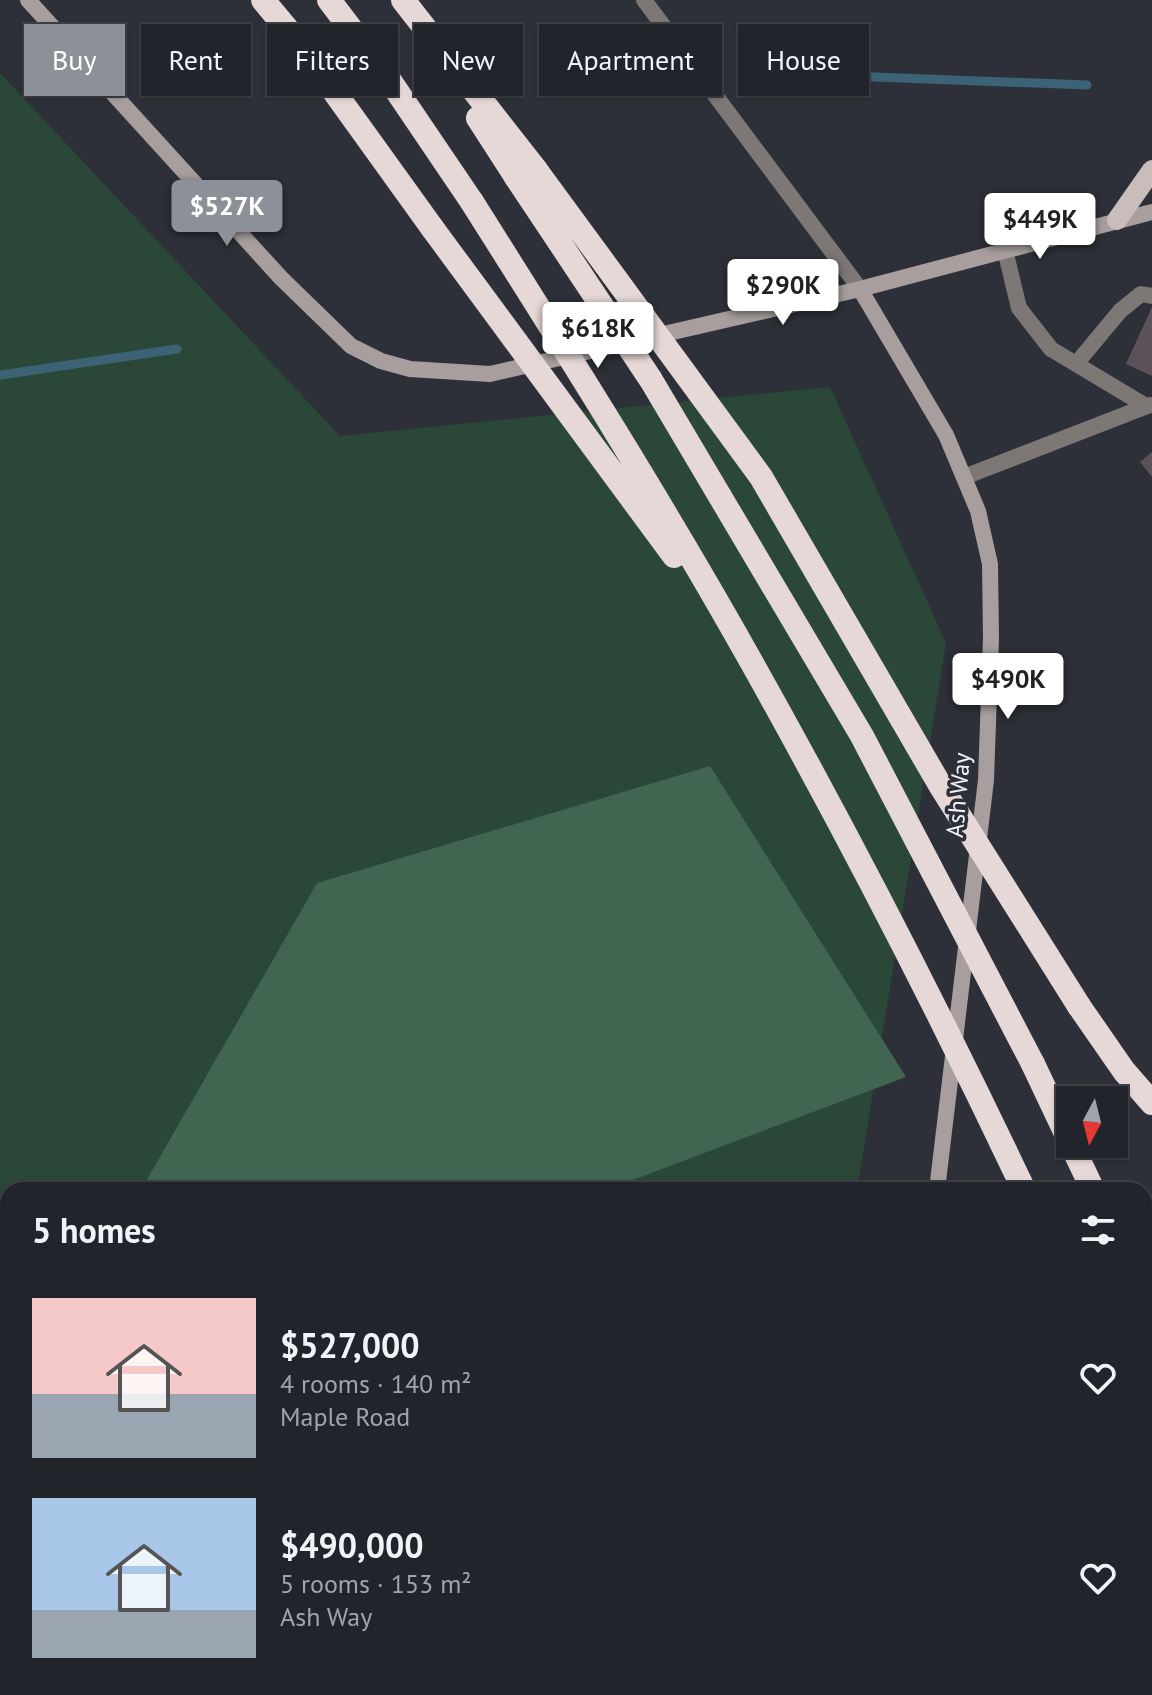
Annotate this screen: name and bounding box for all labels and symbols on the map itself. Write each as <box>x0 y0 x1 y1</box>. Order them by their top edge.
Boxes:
pin: $527K <box>171 180 283 248</box>
pin: $449K <box>984 193 1096 261</box>
pin: $290K <box>727 259 839 327</box>
pin: $618K <box>542 302 654 370</box>
pin: $490K <box>952 653 1064 721</box>
street label: Ash Way <box>939 751 977 839</box>
north arrow <box>1056 1086 1128 1158</box>

